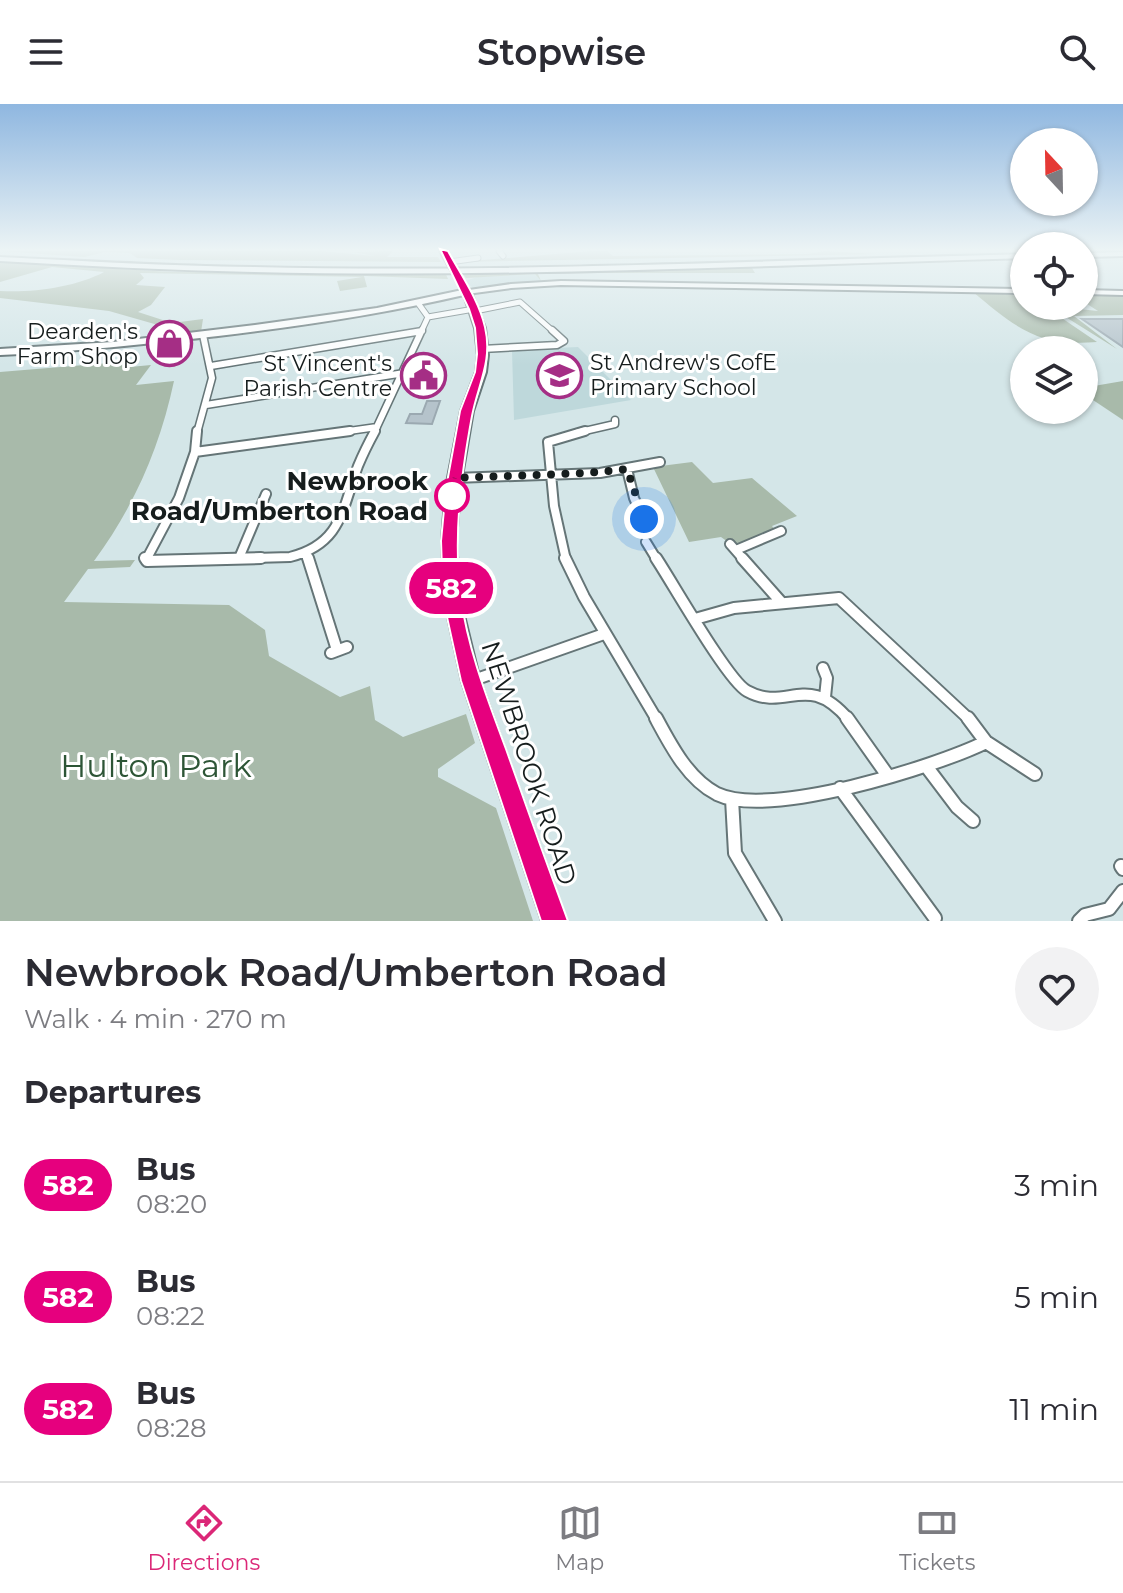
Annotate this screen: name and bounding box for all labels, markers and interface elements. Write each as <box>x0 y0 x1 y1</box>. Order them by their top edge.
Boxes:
icon: menu <box>24 30 68 74</box>
text: Stopwise <box>477 30 646 74</box>
icon: search <box>1055 30 1099 74</box>
north arrow <box>1010 128 1098 216</box>
map controls <box>1010 128 1098 424</box>
button: locate <box>1010 232 1098 320</box>
place label: Dearden's Farm Shop <box>17 318 138 370</box>
shop icon: Dearden's Farm Shop <box>145 320 193 368</box>
button: layers <box>1010 336 1098 424</box>
place label: St Andrew's CofE Primary School <box>590 349 777 401</box>
place label: St Vincent's Parish Centre <box>244 350 392 402</box>
school or university icon: St Andrew's CofE Primary School <box>535 351 583 399</box>
public building icon: St Vincent's Parish Centre <box>399 352 447 400</box>
place label: Newbrook Road/Umberton Road <box>131 465 429 527</box>
marker: Newbrook Road/Umberton Road <box>435 479 469 513</box>
your location <box>624 499 664 539</box>
line badge: 582 <box>405 562 497 614</box>
text: 582 <box>425 571 477 605</box>
street label: NEWBROOK ROAD <box>474 637 584 889</box>
park label: Hulton Park <box>60 746 252 785</box>
button: heart <box>1015 947 1099 1031</box>
text: Newbrook Road/Umberton Road <box>24 949 668 996</box>
text: Walk · 4 min · 270 m <box>24 1003 287 1035</box>
text: Departures <box>24 1074 201 1111</box>
text: Bus <box>136 1151 196 1188</box>
text: 3 min <box>1014 1167 1099 1204</box>
text: 582 <box>42 1168 94 1202</box>
text: 08:20 <box>136 1188 207 1220</box>
text: Bus <box>136 1263 196 1300</box>
text: 5 min <box>1014 1279 1099 1316</box>
text: 582 <box>42 1280 94 1314</box>
text: 08:22 <box>136 1300 205 1332</box>
text: Bus <box>136 1375 196 1412</box>
text: 11 min <box>1009 1391 1099 1428</box>
text: 582 <box>42 1392 94 1426</box>
text: 08:28 <box>136 1412 207 1444</box>
tab: Directions <box>147 1501 260 1576</box>
tab: Map <box>555 1501 604 1576</box>
tab: Tickets <box>899 1501 975 1576</box>

